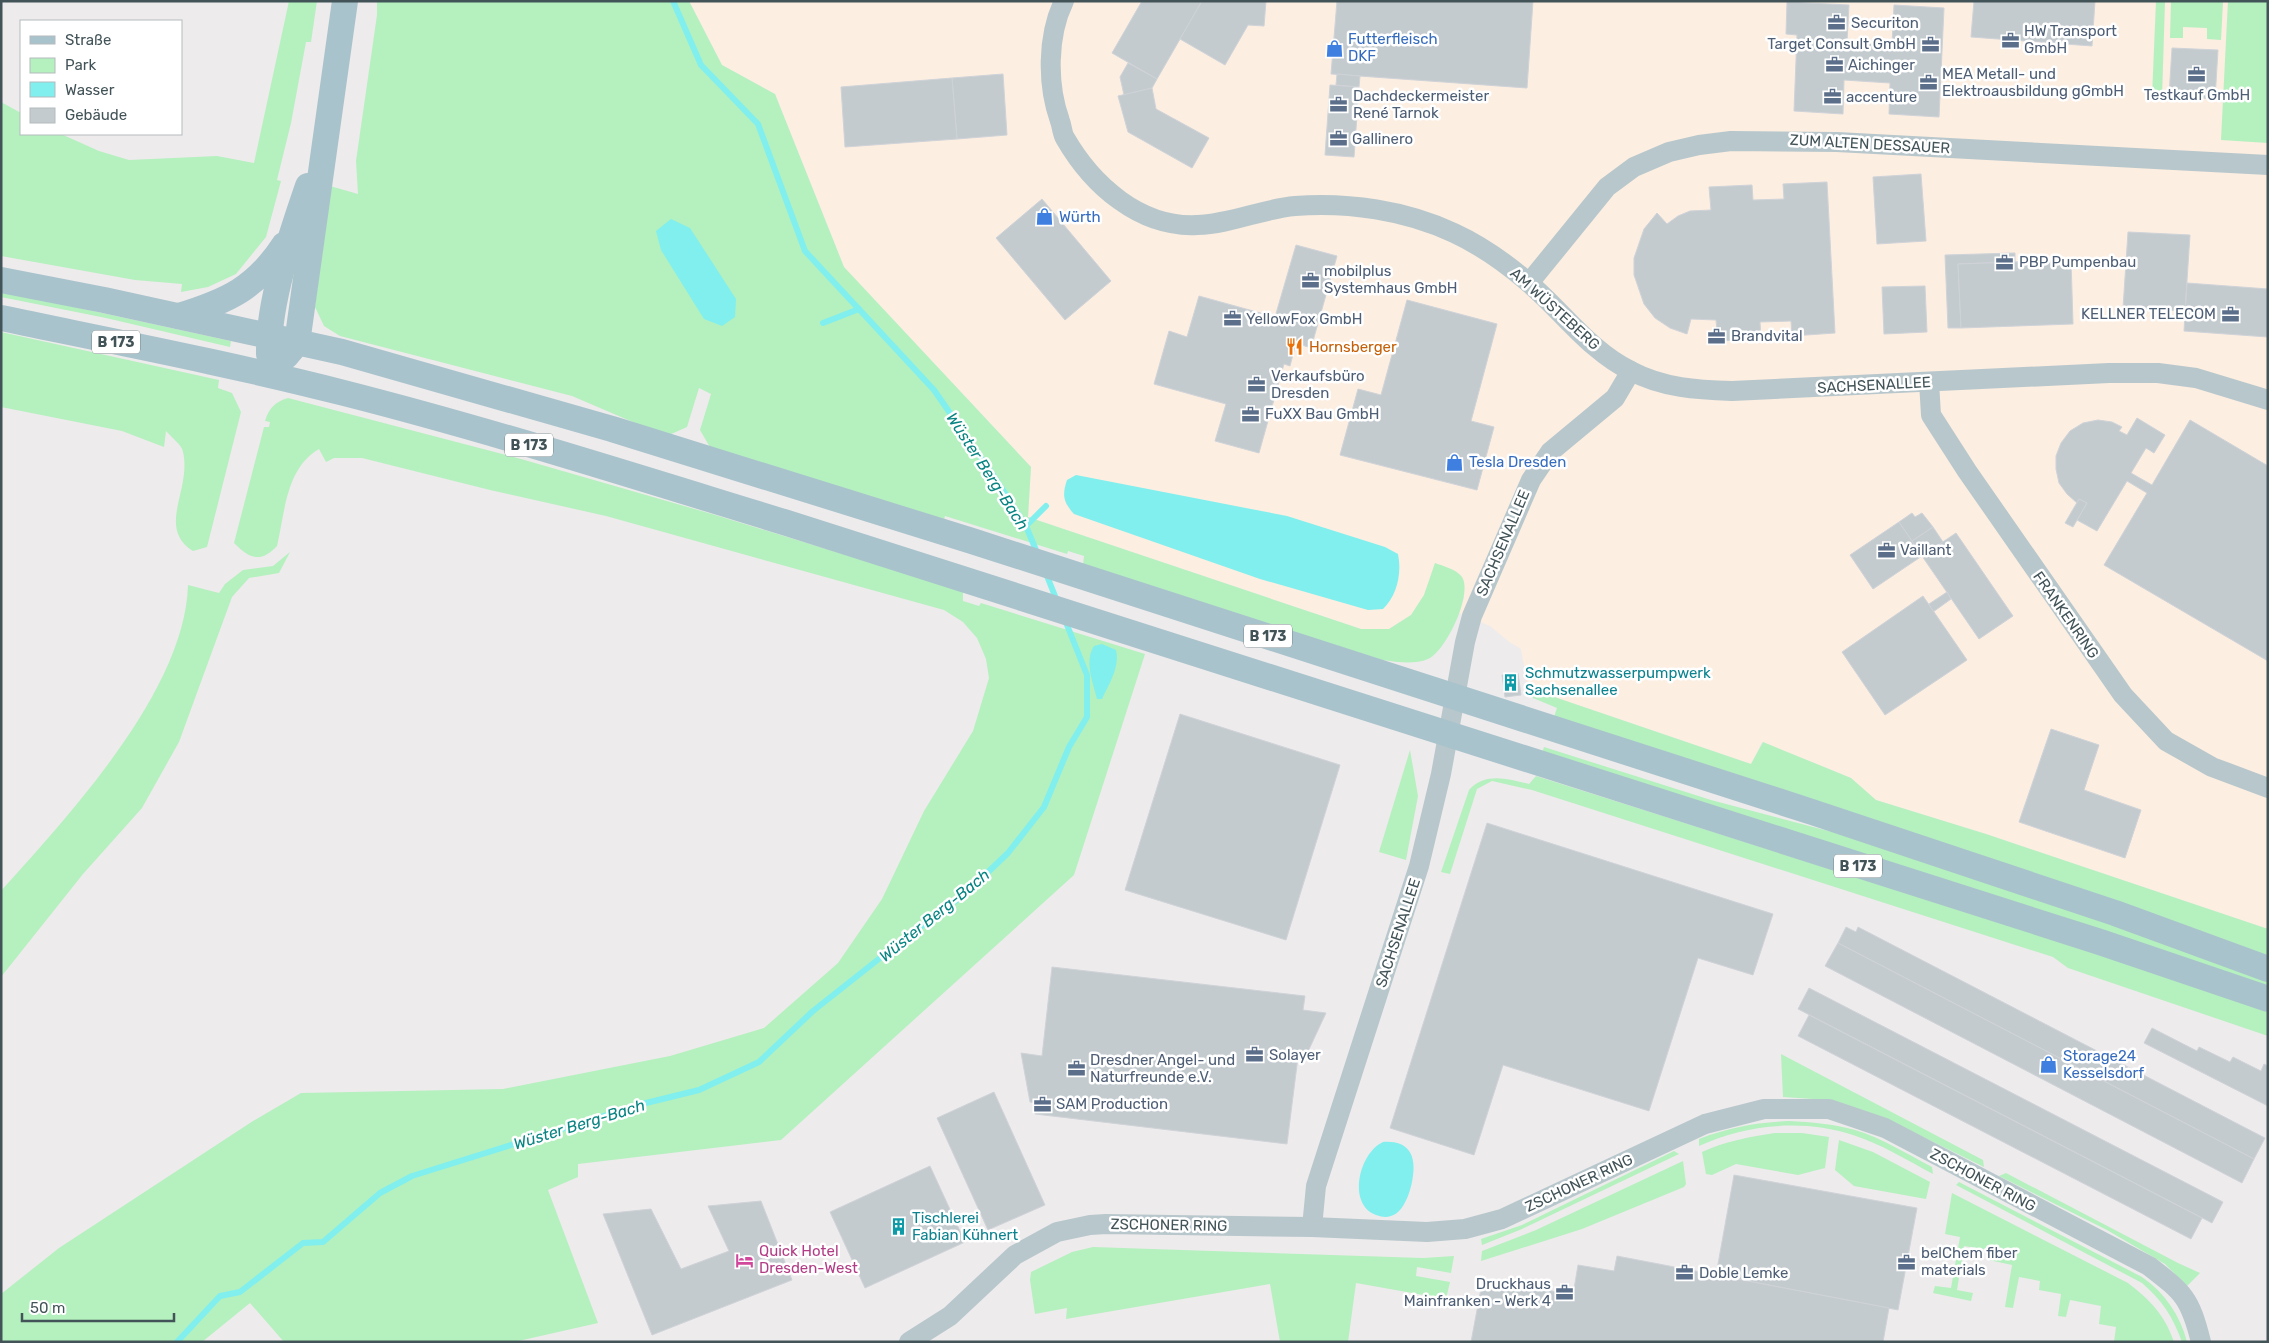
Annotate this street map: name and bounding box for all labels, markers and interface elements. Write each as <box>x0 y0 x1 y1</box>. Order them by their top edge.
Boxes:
office icon: Securiton <box>1827 13 1847 33</box>
place label: Securiton <box>1851 14 1919 32</box>
legend <box>20 20 182 135</box>
place label: HW Transport GmbH <box>2024 22 2117 57</box>
place label: Futterfleisch DKF <box>1348 30 1438 65</box>
office icon: HW Transport GmbH <box>2000 30 2020 50</box>
text: Straße <box>65 31 111 49</box>
office icon: Target Consult GmbH <box>1920 34 1940 54</box>
place label: Target Consult GmbH <box>1767 35 1916 53</box>
shop icon: Futterfleisch DKF <box>1324 38 1344 58</box>
office icon: Aichinger <box>1824 55 1844 75</box>
text: Park <box>65 56 96 74</box>
place label: Aichinger <box>1848 56 1915 74</box>
office icon: Testkauf GmbH <box>2187 64 2207 84</box>
place label: MEA Metall- und Elektroausbildung gGmbH <box>1942 65 2124 100</box>
office icon: MEA Metall- und Elektroausbildung gGmbH <box>1918 73 1938 93</box>
text: Wasser <box>65 81 115 99</box>
place label: Testkauf GmbH <box>2144 86 2250 104</box>
place label: Dachdeckermeister René Tarnok <box>1353 87 1489 122</box>
office icon: accenture <box>1822 87 1842 107</box>
place label: accenture <box>1846 88 1917 106</box>
office icon: Dachdeckermeister René Tarnok <box>1329 95 1349 115</box>
text: Gebäude <box>65 106 127 124</box>
office icon: Gallinero <box>1328 129 1348 149</box>
place label: Gallinero <box>1352 130 1413 148</box>
street label: ZUM ALTEN DESSAUER <box>1789 131 1951 157</box>
shop icon: Würth <box>1035 207 1055 227</box>
place label: Würth <box>1059 208 1101 226</box>
office icon: PBP Pumpenbau <box>1995 252 2015 272</box>
place label: PBP Pumpenbau <box>2019 253 2136 271</box>
place label: mobilplus Systemhaus GmbH <box>1324 262 1458 297</box>
street label: AM WÜSTEBERG <box>1507 264 1603 354</box>
office icon: mobilplus Systemhaus GmbH <box>1300 270 1320 290</box>
office icon: KELLNER TELECOM <box>2220 304 2240 324</box>
place label: KELLNER TELECOM <box>2081 305 2216 323</box>
office icon: YellowFox GmbH <box>1222 309 1242 329</box>
place label: YellowFox GmbH <box>1246 310 1363 328</box>
office icon: Brandvital <box>1707 326 1727 346</box>
place label: Brandvital <box>1731 327 1803 345</box>
road number: B 173 <box>92 331 140 354</box>
restaurant icon: Hornsberger <box>1285 337 1305 357</box>
place label: Hornsberger <box>1309 338 1397 356</box>
place label: Verkaufsbüro Dresden <box>1271 367 1365 402</box>
street label: SACHSENALLEE <box>1817 373 1931 397</box>
office icon: Verkaufsbüro Dresden <box>1247 375 1267 395</box>
office icon: FuXX Bau GmbH <box>1241 404 1261 424</box>
place label: FuXX Bau GmbH <box>1265 405 1380 423</box>
water label: Wüster Berg-Bach <box>942 409 1033 534</box>
road number: B 173 <box>505 434 553 456</box>
shop icon: Tesla Dresden <box>1445 452 1465 472</box>
place label: Tesla Dresden <box>1469 453 1566 471</box>
street label: SACHSENALLEE <box>1473 487 1533 599</box>
office icon: Vaillant <box>1876 540 1896 560</box>
place label: Vaillant <box>1900 541 1951 559</box>
street label: FRANKENRING <box>2029 568 2103 662</box>
road number: B 173 <box>1244 624 1292 648</box>
place label: Schmutzwasserpumpwerk Sachsenallee <box>1525 664 1711 699</box>
building icon: Schmutzwasserpumpwerk Sachsenallee <box>1501 672 1521 692</box>
road number: B 173 <box>1834 854 1882 878</box>
water label: Wüster Berg-Bach <box>875 865 993 966</box>
street label: SACHSENALLEE <box>1372 876 1424 990</box>
office icon: Solayer <box>1245 1045 1265 1065</box>
place label: Solayer <box>1269 1046 1321 1064</box>
place label: Storage24 Kesselsdorf <box>2063 1047 2144 1082</box>
place label: Dresdner Angel- und Naturfreunde e.V. <box>1090 1051 1235 1086</box>
shop icon: Storage24 Kesselsdorf <box>2039 1055 2059 1075</box>
office icon: Dresdner Angel- und Naturfreunde e.V. <box>1066 1059 1086 1079</box>
office icon: SAM Production <box>1032 1094 1052 1114</box>
water label: Wüster Berg-Bach <box>511 1095 647 1154</box>
place label: SAM Production <box>1056 1095 1168 1113</box>
street label: ZSCHONER RING <box>1927 1145 2039 1215</box>
street label: ZSCHONER RING <box>1522 1150 1636 1216</box>
place label: Tischlerei Fabian Kühnert <box>912 1209 1018 1244</box>
street label: ZSCHONER RING <box>1110 1215 1228 1235</box>
building icon: Tischlerei Fabian Kühnert <box>888 1217 908 1237</box>
place label: Quick Hotel Dresden-West <box>759 1242 858 1277</box>
place label: belChem fiber materials <box>1921 1244 2018 1279</box>
hotel icon: Quick Hotel Dresden-West <box>735 1250 755 1270</box>
office icon: belChem fiber materials <box>1897 1252 1917 1272</box>
office icon: Doble Lemke <box>1675 1263 1695 1283</box>
place label: Doble Lemke <box>1699 1264 1788 1282</box>
place label: Druckhaus Mainfranken - Werk 4 <box>1404 1275 1551 1310</box>
office icon: Druckhaus Mainfranken - Werk 4 <box>1555 1283 1575 1303</box>
scale bar <box>22 1290 175 1322</box>
text: 50 m <box>30 1299 65 1317</box>

